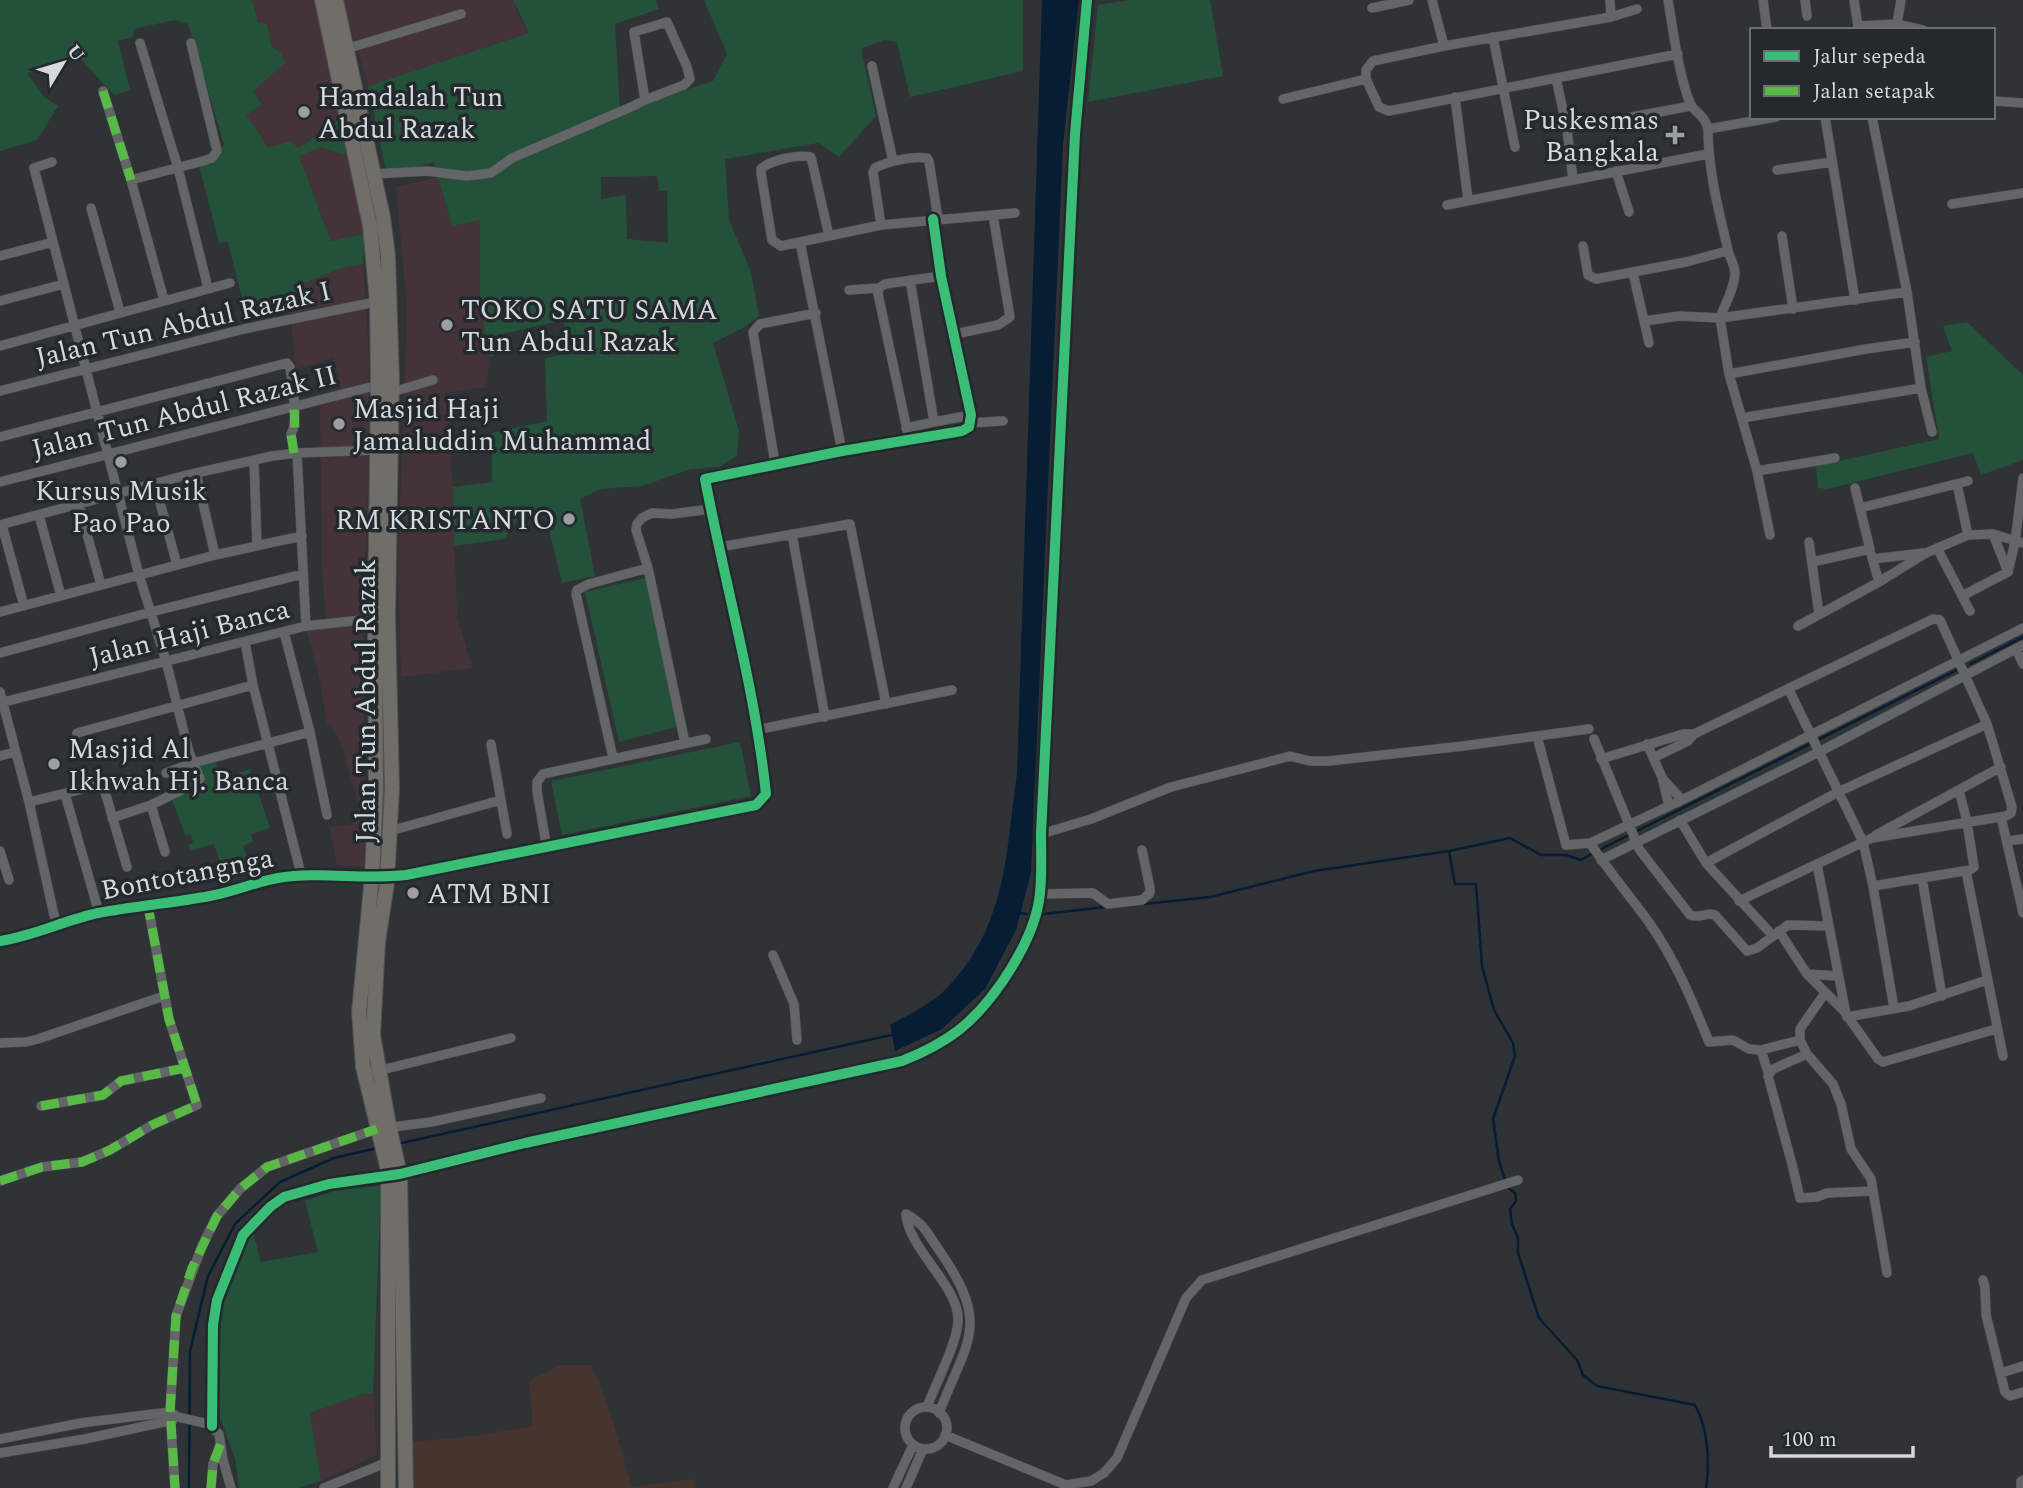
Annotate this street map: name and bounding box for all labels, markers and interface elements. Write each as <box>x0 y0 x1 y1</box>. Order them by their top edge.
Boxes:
north arrow <box>28 28 98 98</box>
legend <box>1750 28 1995 119</box>
text: U <box>59 38 92 69</box>
text: Jalur sepeda <box>1813 41 1926 73</box>
place label: Hamdalah Tun Abdul Razak <box>318 76 503 151</box>
text: Jalan setapak <box>1813 76 1936 108</box>
place label: Puskesmas Bangkala <box>1523 99 1659 174</box>
marker: Hamdalah Tun Abdul Razak <box>296 104 312 120</box>
marker: Puskesmas Bangkala <box>1665 125 1685 145</box>
street label: Jalan Tun Abdul Razak I <box>31 270 335 379</box>
place label: TOKO SATU SAMA Tun Abdul Razak <box>461 289 718 364</box>
marker: TOKO SATU SAMA Tun Abdul Razak <box>439 317 455 333</box>
street label: Jalan Tun Abdul Razak II <box>27 354 341 471</box>
place label: Masjid Haji Jamaluddin Muhammad <box>353 388 651 463</box>
marker: Masjid Haji Jamaluddin Muhammad <box>331 416 347 432</box>
marker: Kursus Musik Pao Pao <box>113 454 129 470</box>
place label: Kursus Musik Pao Pao <box>35 470 207 545</box>
place label: RM KRISTANTO <box>335 499 555 542</box>
marker: RM KRISTANTO <box>561 511 577 527</box>
street label: Jalan Tun Abdul Razak <box>345 559 388 843</box>
street label: Jalan Haji Banca <box>85 588 294 679</box>
place label: Masjid Al Ikhwah Hj. Banca <box>68 728 289 803</box>
marker: Masjid Al Ikhwah Hj. Banca <box>46 756 62 772</box>
street label: Bontotangnga <box>97 837 277 912</box>
place label: ATM BNI <box>427 873 551 916</box>
marker: ATM BNI <box>405 885 421 901</box>
scale bar <box>1771 1414 1913 1458</box>
text: 100 m <box>1782 1424 1837 1456</box>

